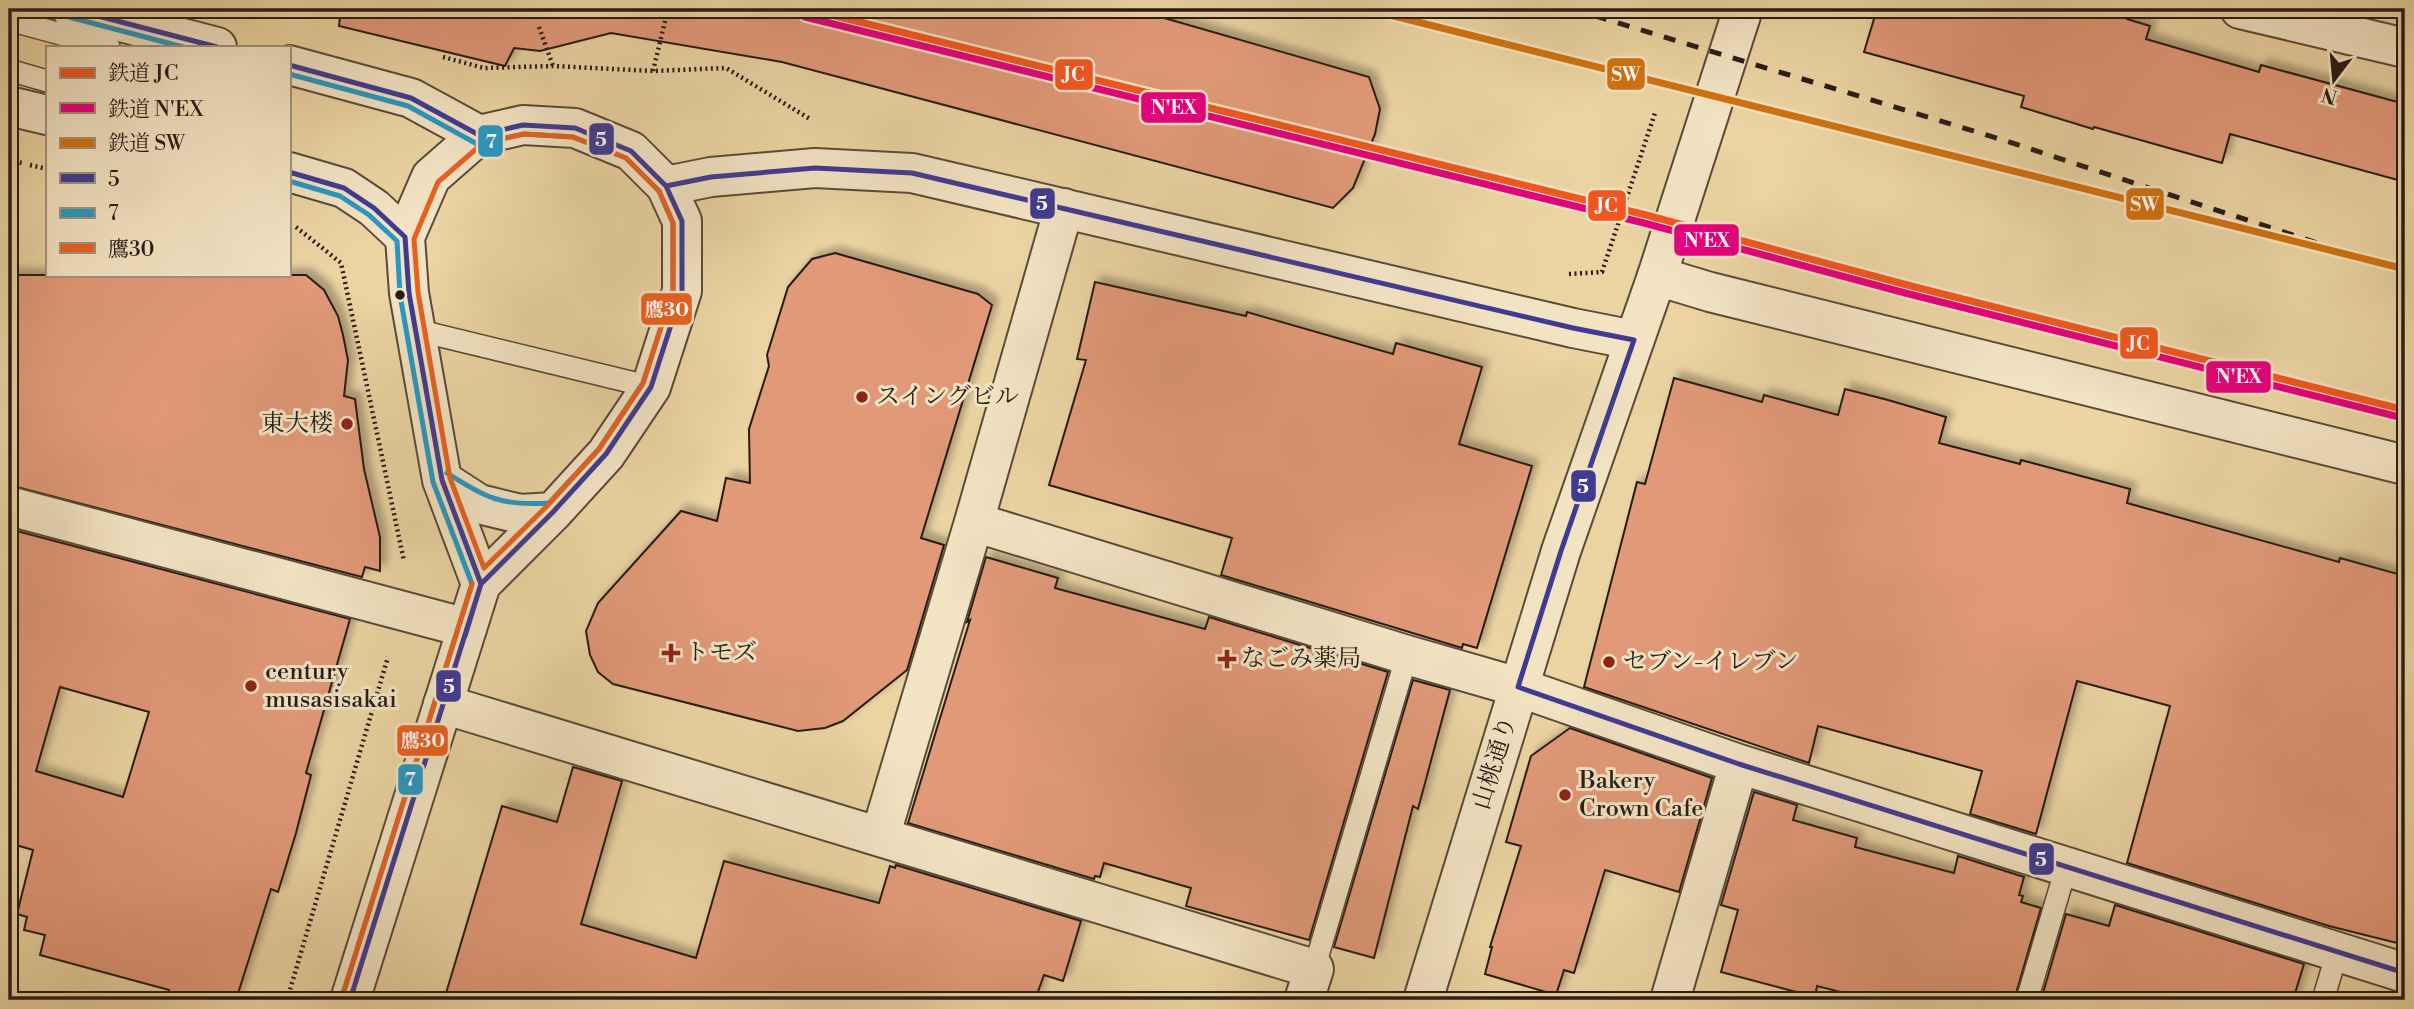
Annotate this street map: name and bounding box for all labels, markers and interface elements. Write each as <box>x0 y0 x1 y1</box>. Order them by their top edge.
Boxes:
legend <box>46 46 290 276</box>
north arrow <box>2298 46 2368 116</box>
line badge: SW <box>1606 57 1646 91</box>
line badge: JC <box>1054 58 1094 91</box>
text: 鉄道 JC <box>108 61 178 87</box>
text: JC <box>1061 63 1084 87</box>
text: SW <box>1611 63 1641 87</box>
text: N <box>2319 82 2340 109</box>
line badge: N'EX <box>1140 91 1207 124</box>
text: N'EX <box>1151 96 1198 120</box>
text: 鉄道 N'EX <box>108 97 204 123</box>
line badge: 5 <box>588 122 615 156</box>
line badge: 7 <box>477 124 504 158</box>
text: 5 <box>595 128 607 152</box>
text: 7 <box>485 130 497 154</box>
text: 鉄道 SW <box>108 131 186 157</box>
text: 5 <box>108 167 120 193</box>
line badge: 5 <box>1029 187 1056 220</box>
line badge: SW <box>2125 187 2165 221</box>
line badge: JC <box>1587 189 1627 222</box>
text: 5 <box>1036 192 1048 216</box>
text: SW <box>2130 193 2160 217</box>
text: JC <box>1594 194 1617 218</box>
text: 7 <box>108 201 119 227</box>
line badge: N'EX <box>1673 223 1740 257</box>
text: N'EX <box>1684 229 1731 253</box>
text: 鷹30 <box>108 237 155 263</box>
unlabelled marker <box>393 288 407 302</box>
line badge: 鷹30 <box>640 292 693 326</box>
text: 鷹30 <box>645 298 689 322</box>
line badge: JC <box>2119 326 2159 360</box>
text: JC <box>2126 332 2149 356</box>
line badge: N'EX <box>2205 360 2272 394</box>
text: N'EX <box>2216 365 2263 389</box>
place label: スイングビル <box>876 382 1019 412</box>
marker: スイングビル <box>854 389 870 405</box>
place label: 東大楼 <box>261 409 333 439</box>
marker: 東大楼 <box>339 416 355 432</box>
line badge: 5 <box>1570 469 1597 503</box>
text: 5 <box>1577 475 1589 499</box>
place label: トモズ <box>685 638 757 668</box>
place label: なごみ薬局 <box>1241 644 1361 674</box>
marker: トモズ <box>663 645 679 661</box>
place label: セブン-イレブン <box>1623 647 1799 677</box>
marker: なごみ薬局 <box>1219 651 1235 667</box>
marker: セブン-イレブン <box>1601 654 1617 670</box>
place label: century musasisakai <box>265 657 397 715</box>
line badge: 5 <box>435 669 462 703</box>
text: 5 <box>443 675 455 699</box>
marker: century musasisakai <box>243 678 259 694</box>
street label: 山桃通り <box>1467 713 1523 813</box>
line badge: 鷹30 <box>396 724 449 757</box>
text: 鷹30 <box>401 729 445 753</box>
line badge: 7 <box>397 763 424 796</box>
place label: Bakery Crown Cafe <box>1578 766 1703 824</box>
text: 7 <box>404 768 416 792</box>
marker: Bakery Crown Cafe <box>1557 787 1573 803</box>
line badge: 5 <box>2028 842 2055 876</box>
text: 5 <box>2035 848 2047 872</box>

